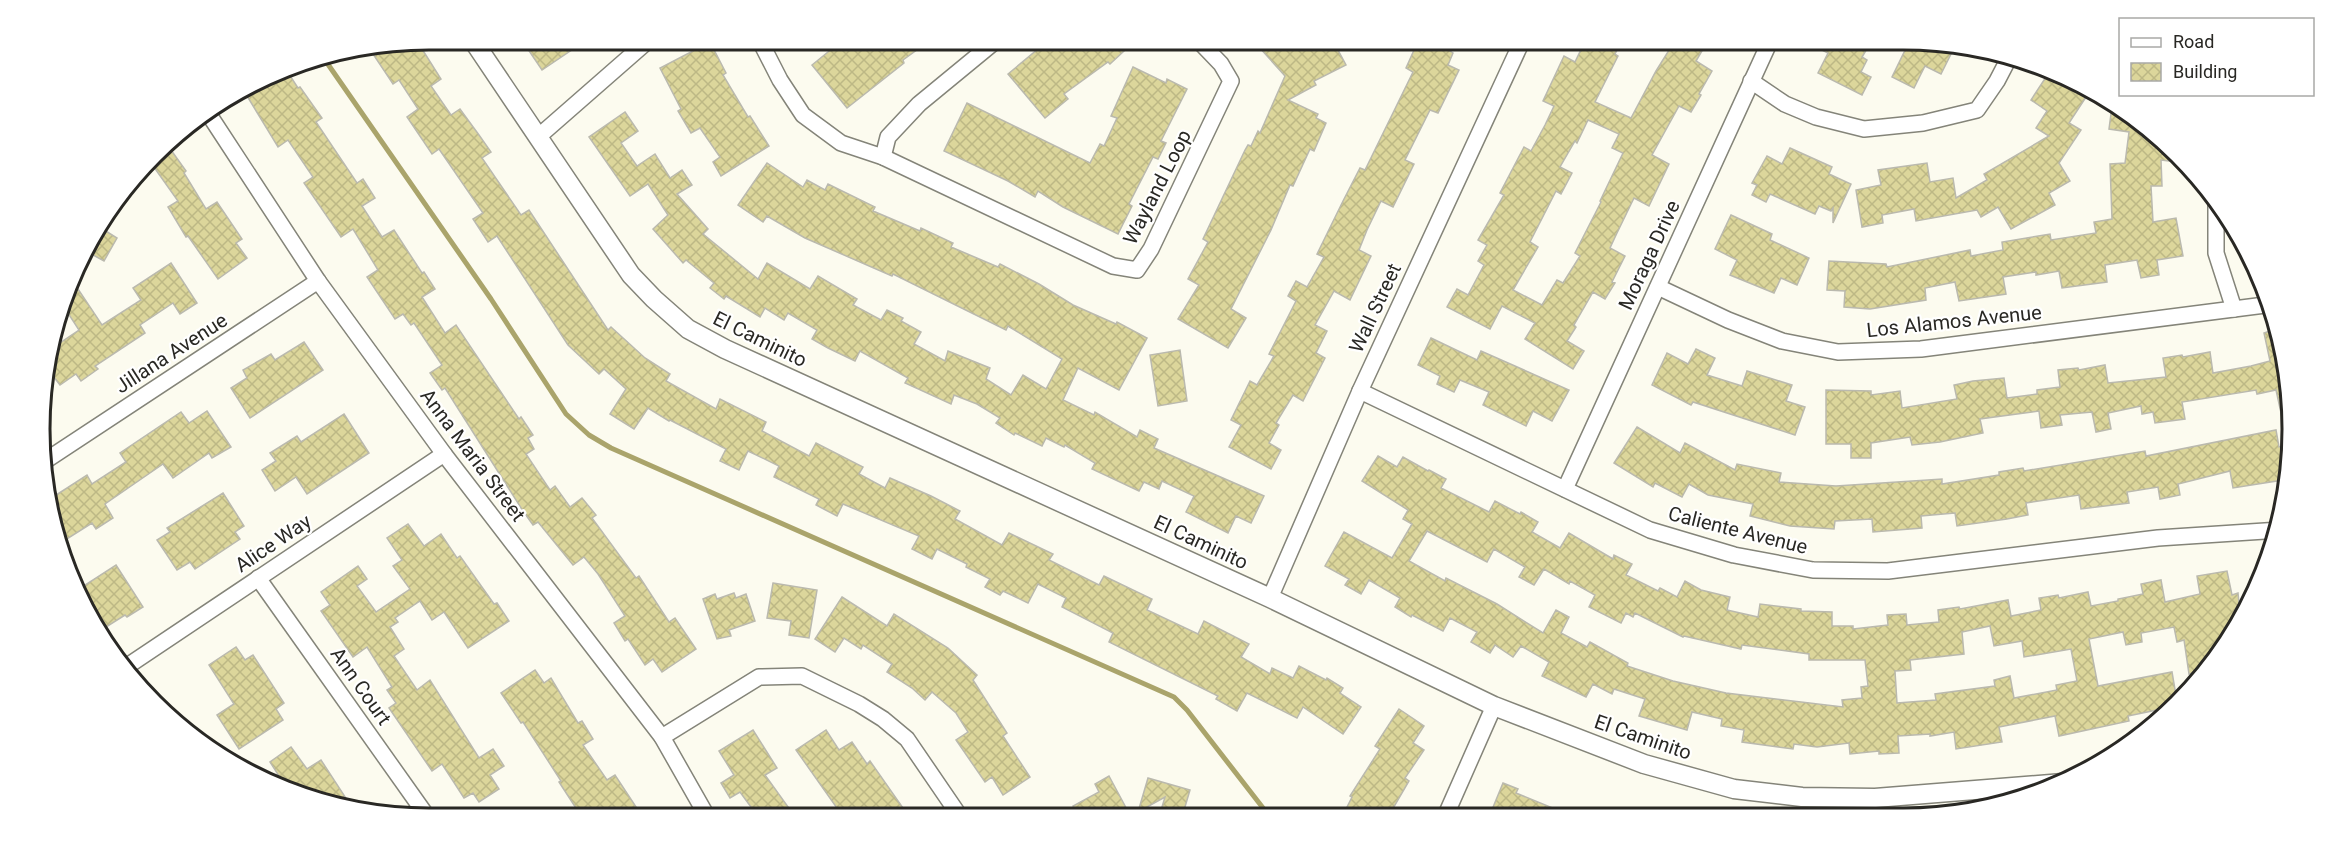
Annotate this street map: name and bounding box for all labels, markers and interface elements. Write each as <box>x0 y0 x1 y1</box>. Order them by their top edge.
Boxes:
legend <box>2119 18 2314 96</box>
text: Road <box>2173 31 2214 52</box>
text: Building <box>2173 61 2237 82</box>
street label: Wayland Loop <box>1118 126 1196 248</box>
street label: Moraga Drive <box>1613 196 1685 314</box>
street label: Wall Street <box>1344 260 1406 356</box>
street label: Los Alamos Avenue <box>1865 300 2043 342</box>
street label: El Caminito <box>709 306 811 372</box>
street label: Jillana Avenue <box>110 308 232 398</box>
street label: Anna Maria Street <box>415 384 531 526</box>
street label: Caliente Avenue <box>1666 501 1810 559</box>
street label: Alice Way <box>230 509 316 577</box>
street label: El Caminito <box>1150 510 1252 574</box>
street label: Ann Court <box>326 643 396 729</box>
street label: El Caminito <box>1591 709 1695 765</box>

